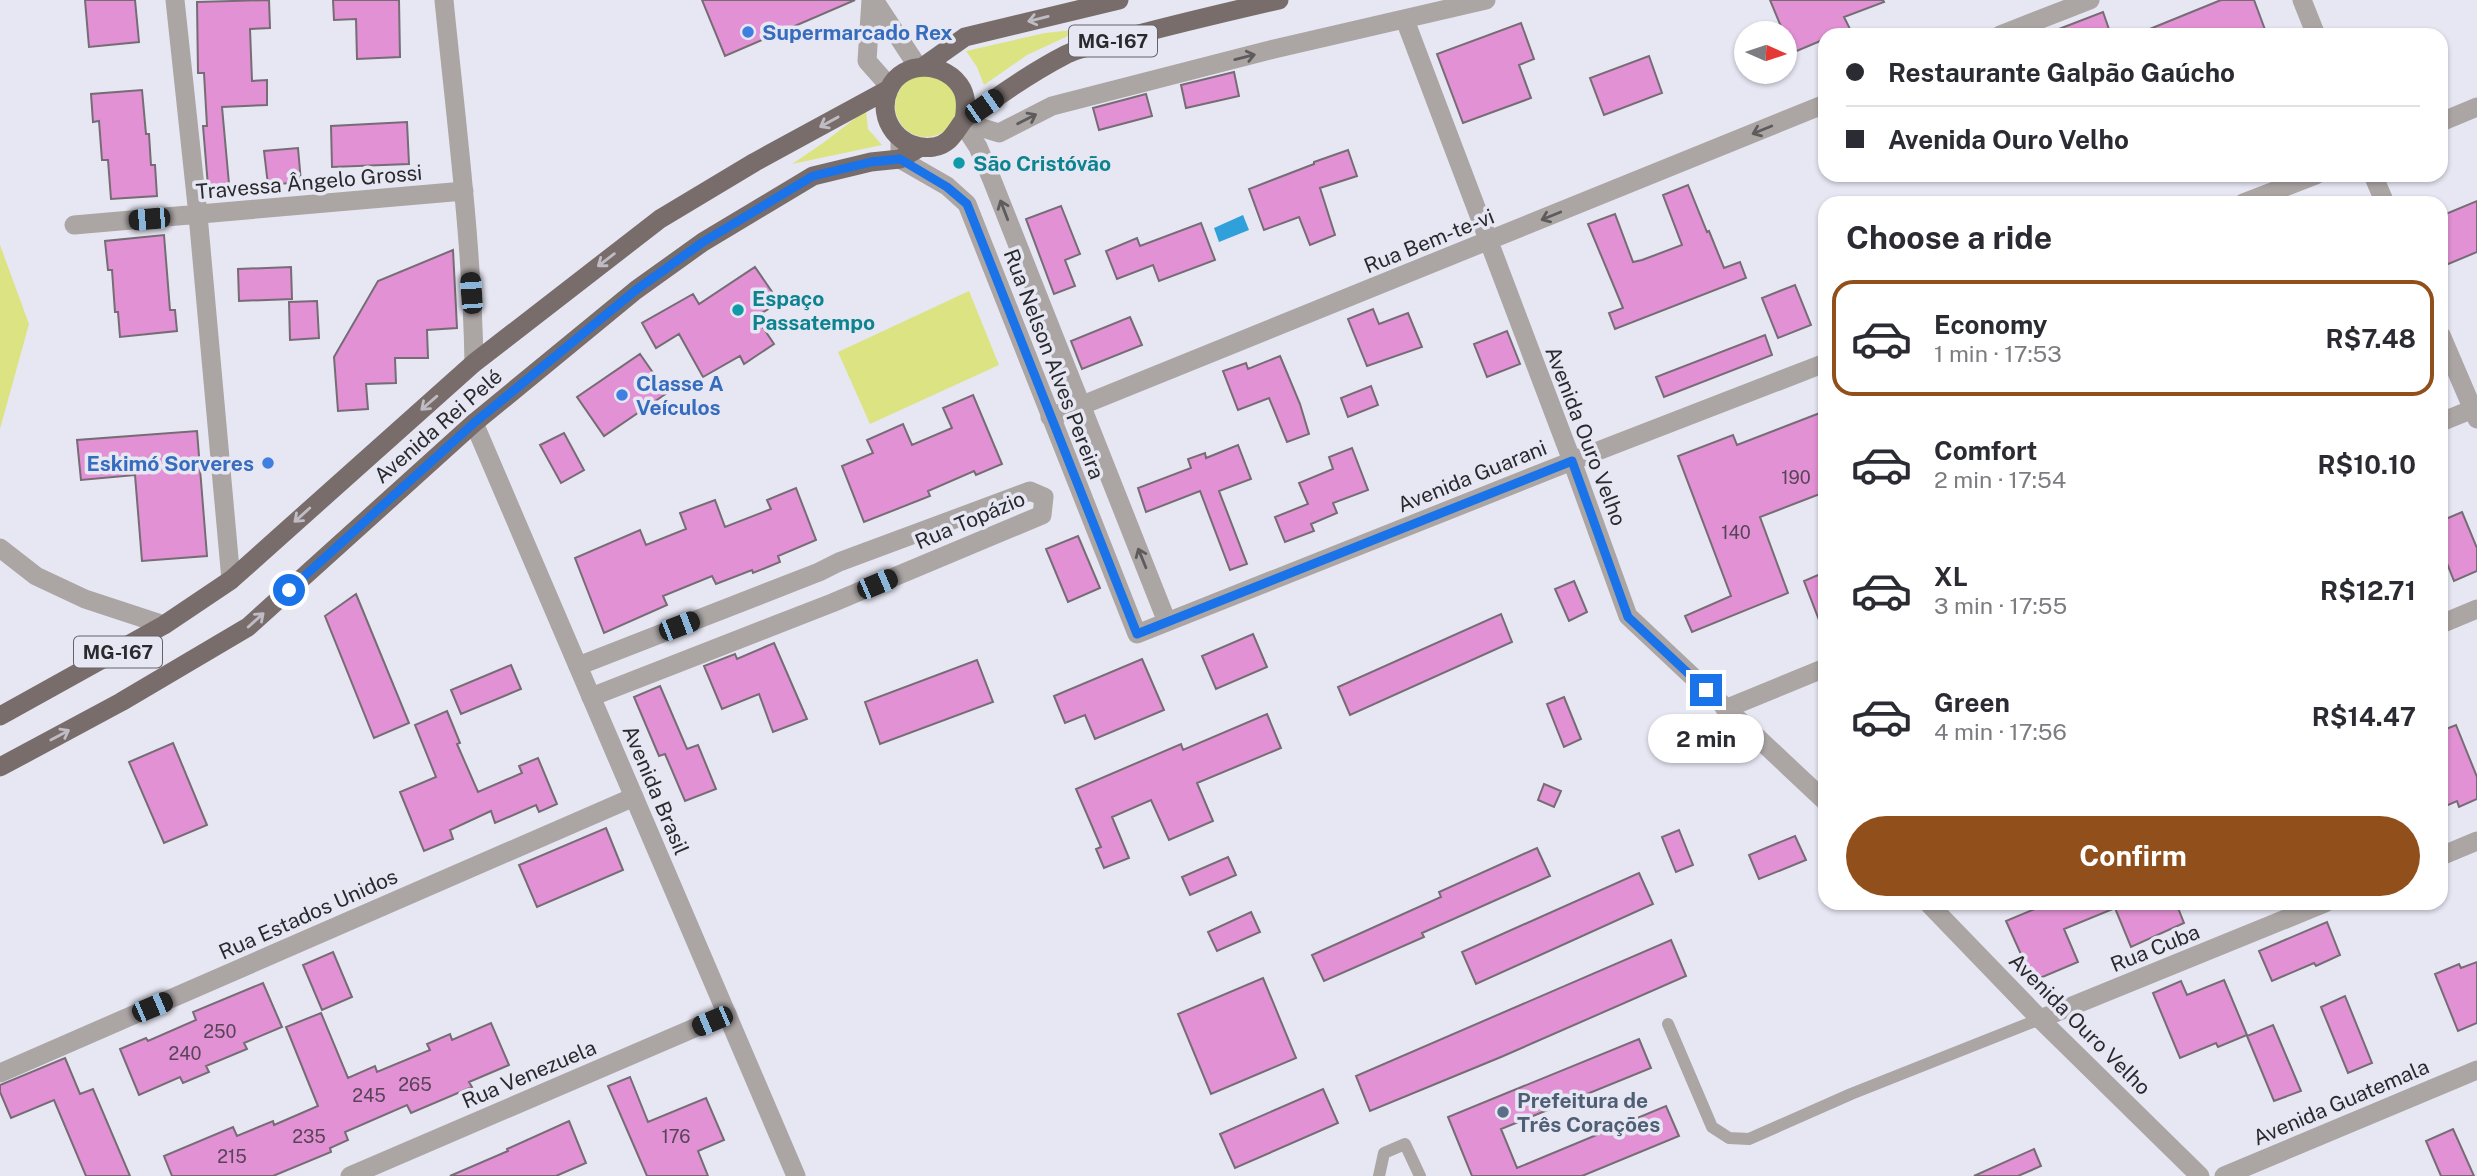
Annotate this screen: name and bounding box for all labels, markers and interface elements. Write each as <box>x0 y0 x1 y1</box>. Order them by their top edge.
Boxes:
one-way arrow <box>1027 13 1050 26</box>
place label: Supermarcado Rex <box>762 20 953 45</box>
north arrow <box>1734 21 1797 84</box>
map controls <box>1734 21 1797 84</box>
marker: Supermarcado Rex <box>740 24 756 40</box>
road number: MG-167 <box>1069 25 1157 56</box>
one-way arrow <box>1233 50 1256 63</box>
text: Restaurante Galpão Gaúcho <box>1888 57 2235 88</box>
car <box>961 85 1008 127</box>
one-way arrow <box>1016 111 1037 125</box>
one-way arrow <box>819 116 840 130</box>
one-way arrow <box>1752 124 1773 137</box>
text: Avenida Ouro Velho <box>1888 124 2129 155</box>
place label: São Cristóvão <box>973 151 1111 176</box>
marker: São Cristóvão <box>951 155 967 171</box>
street label: Travessa Ângelo Grossi <box>195 160 423 204</box>
one-way arrow <box>997 199 1010 221</box>
street label: Rua Bem-te-vi <box>1360 204 1498 278</box>
car <box>128 207 171 231</box>
one-way arrow <box>1541 210 1563 223</box>
text: Choose a ride <box>1846 219 2052 256</box>
street label: Rua Nelson Alves Pereira <box>998 245 1110 483</box>
one-way arrow <box>597 253 616 268</box>
car <box>460 271 483 315</box>
place label: Espaço Passatempo <box>752 286 875 335</box>
marker: Espaço Passatempo <box>730 302 746 318</box>
icon: car <box>1850 307 1913 370</box>
text: Economy <box>1934 309 2047 340</box>
text: R$7.48 <box>2325 323 2416 354</box>
text: 1 min · 17:53 <box>1934 340 2062 367</box>
street label: Avenida Ouro Velho <box>1540 343 1632 529</box>
street label: Avenida Rei Pelé <box>369 364 507 488</box>
place label: Classe A Veículos <box>636 371 724 420</box>
marker: Classe A Veículos <box>614 387 630 403</box>
one-way arrow <box>420 395 438 411</box>
icon: car <box>1850 433 1913 496</box>
street label: Avenida Guarani <box>1394 435 1550 517</box>
text: Comfort <box>1934 435 2037 466</box>
text: R$10.10 <box>2317 449 2416 480</box>
place label: Eskimó Sorveres <box>86 451 254 476</box>
marker: Eskimó Sorveres <box>260 455 276 471</box>
text: 2 min · 17:54 <box>1934 466 2066 493</box>
house number: 190 <box>1781 467 1811 488</box>
street label: Rua Topázio <box>911 486 1029 554</box>
one-way arrow <box>294 507 311 524</box>
house number: 140 <box>1721 522 1751 543</box>
one-way arrow <box>1134 548 1147 570</box>
icon: car <box>1850 559 1913 622</box>
text: XL <box>1934 561 1968 592</box>
car <box>854 566 901 602</box>
route start <box>273 574 305 606</box>
text: R$12.71 <box>2320 575 2416 606</box>
text: 3 min · 17:55 <box>1934 592 2067 619</box>
car <box>656 609 703 643</box>
one-way arrow <box>247 611 264 628</box>
road number: MG-167 <box>74 636 162 667</box>
route end <box>1690 674 1722 706</box>
icon: car <box>1850 685 1913 748</box>
text: Green <box>1934 687 2010 718</box>
text: R$14.47 <box>2312 701 2416 732</box>
callout: 2 min <box>1648 714 1764 764</box>
text: 4 min · 17:56 <box>1934 718 2067 745</box>
street label: Avenida Brasil <box>617 721 695 859</box>
text: 2 min <box>1676 725 1736 752</box>
one-way arrow <box>49 728 70 741</box>
button: Confirm <box>1846 816 2420 896</box>
street label: Rua Estados Unidos <box>215 863 401 965</box>
street label: Rua Cuba <box>2107 919 2203 977</box>
street label: Avenida Ouro Velho <box>2004 948 2156 1100</box>
car <box>129 989 176 1025</box>
car <box>689 1003 736 1039</box>
house number: 250 <box>203 1021 237 1042</box>
street label: Rua Venezuela <box>458 1034 600 1114</box>
house number: 240 <box>168 1043 202 1064</box>
street label: Avenida Guatemala <box>2249 1054 2433 1150</box>
house number: 265 <box>398 1074 432 1095</box>
house number: 245 <box>352 1085 386 1106</box>
place label: Prefeitura de Três Corações <box>1517 1088 1660 1137</box>
marker: Prefeitura de Três Corações <box>1495 1104 1511 1120</box>
house number: 235 <box>292 1126 326 1147</box>
house number: 176 <box>662 1126 691 1147</box>
house number: 215 <box>217 1146 247 1167</box>

